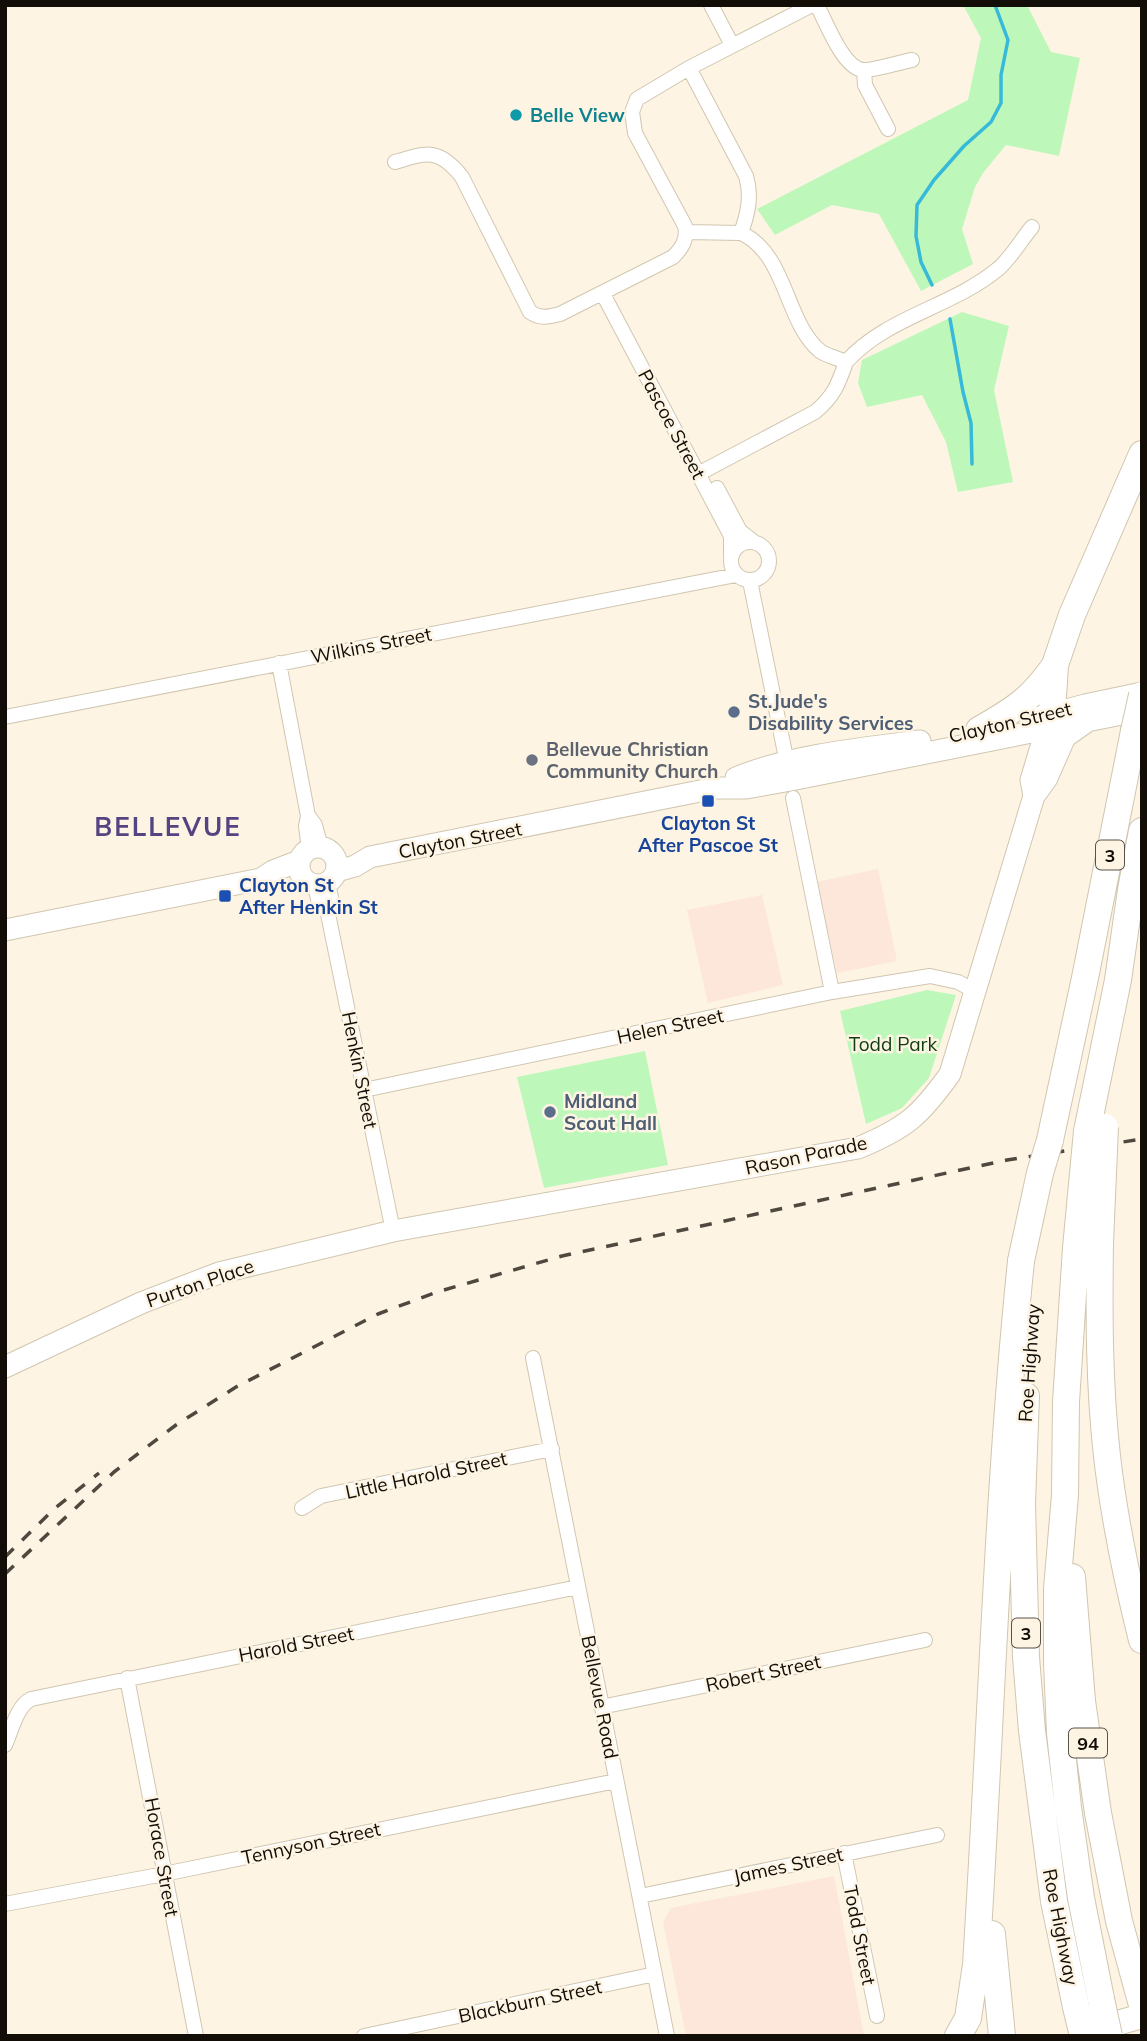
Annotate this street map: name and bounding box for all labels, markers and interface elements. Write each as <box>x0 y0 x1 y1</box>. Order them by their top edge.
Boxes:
place label: Belle View <box>530 103 625 127</box>
marker: Belle View <box>508 107 524 123</box>
street label: Pascoe Street <box>633 365 711 483</box>
street label: Wilkins Street <box>309 621 434 668</box>
place label: St.Jude's Disability Services <box>748 689 914 735</box>
street label: Clayton Street <box>946 696 1074 748</box>
marker: St.Jude's Disability Services <box>726 704 742 720</box>
place label: Bellevue Christian Community Church <box>546 737 719 783</box>
marker: Bellevue Christian Community Church <box>524 752 540 768</box>
marker: Clayton St After Pascoe St <box>700 793 716 809</box>
district label: BELLEVUE <box>94 810 242 843</box>
place label: Clayton St After Pascoe St <box>638 811 778 857</box>
street label: Clayton Street <box>396 816 524 864</box>
road number: 3 <box>1096 840 1124 870</box>
place label: Clayton St After Henkin St <box>239 873 378 919</box>
marker: Clayton St After Henkin St <box>217 888 233 904</box>
street label: Helen Street <box>614 1003 726 1049</box>
street label: Henkin Street <box>337 1009 383 1131</box>
park label: Todd Park <box>849 1032 938 1056</box>
place label: Midland Scout Hall <box>564 1089 657 1135</box>
marker: Midland Scout Hall <box>542 1104 558 1120</box>
street label: Rason Parade <box>743 1130 869 1180</box>
street label: Purton Place <box>143 1253 257 1313</box>
street label: Roe Highway <box>1013 1303 1045 1423</box>
street label: Little Harold Street <box>343 1446 509 1504</box>
road number: 3 <box>1012 1618 1040 1648</box>
street label: Harold Street <box>236 1621 356 1667</box>
street label: Bellevue Road <box>576 1633 624 1761</box>
street label: Robert Street <box>703 1649 823 1697</box>
road number: 94 <box>1069 1728 1107 1758</box>
street label: Horace Street <box>140 1795 184 1919</box>
street label: Tennyson Street <box>239 1816 383 1869</box>
street label: James Street <box>731 1842 845 1888</box>
street label: Roe Highway <box>1038 1867 1084 1987</box>
street label: Todd Street <box>839 1883 881 1987</box>
street label: Blackburn Street <box>456 1974 604 2028</box>

